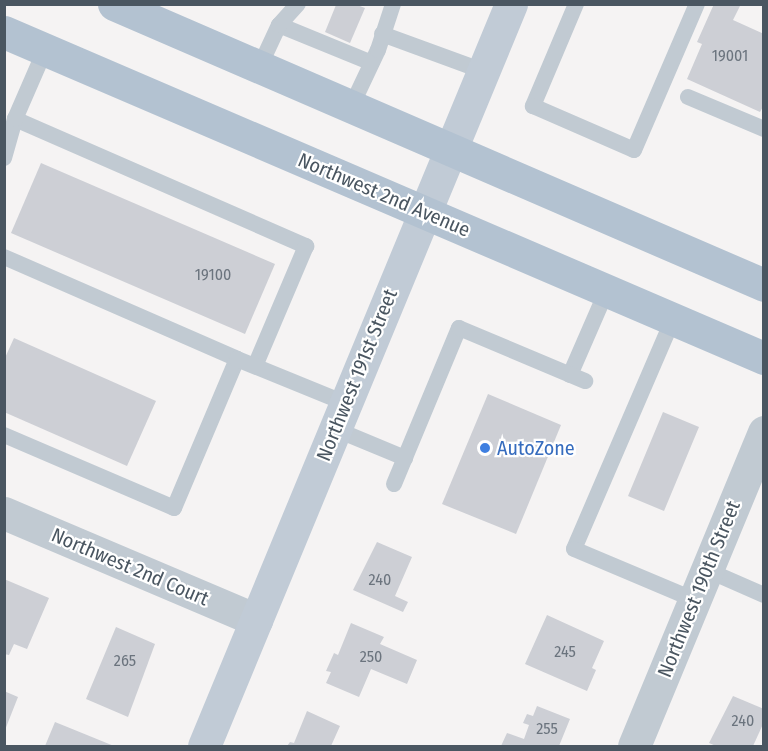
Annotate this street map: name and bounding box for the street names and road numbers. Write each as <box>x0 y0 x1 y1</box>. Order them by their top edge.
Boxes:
street label: Northwest 2nd Avenue <box>294 148 474 242</box>
street label: Northwest 191st Street <box>312 285 402 465</box>
street label: Northwest 190th Street <box>653 497 745 681</box>
street label: Northwest 2nd Court <box>48 523 212 611</box>

